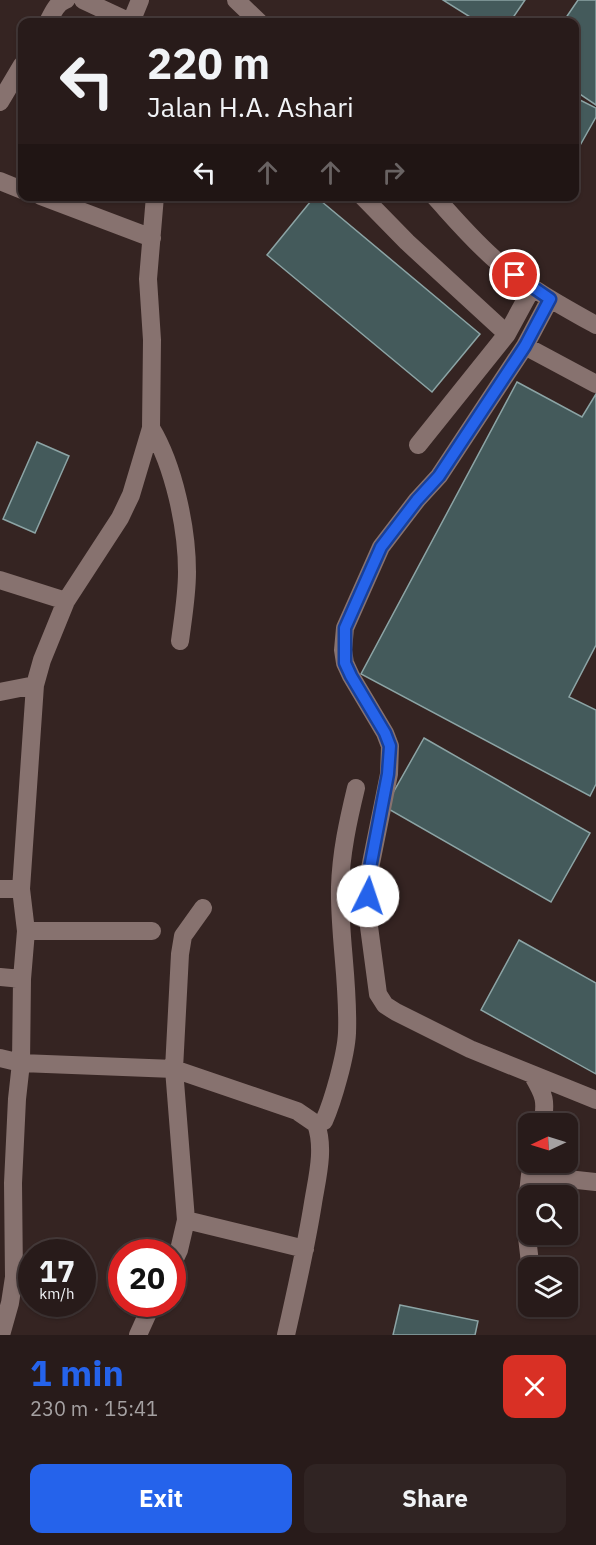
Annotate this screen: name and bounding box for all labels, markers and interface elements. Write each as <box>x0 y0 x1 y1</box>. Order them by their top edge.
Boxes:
text: 220 m <box>147 36 270 91</box>
icon: left <box>48 42 126 120</box>
text: Jalan H.A. Ashari <box>147 89 354 124</box>
icon: left <box>188 156 221 189</box>
icon: ahead <box>251 156 284 189</box>
icon: ahead <box>314 156 347 189</box>
icon: right <box>377 156 410 189</box>
pin <box>489 249 540 300</box>
icon: arrive <box>498 258 531 291</box>
position arrow <box>336 864 400 928</box>
north arrow <box>518 1113 578 1173</box>
map controls <box>518 1113 578 1317</box>
button: search <box>518 1185 578 1245</box>
speed limit sign: 20 <box>108 1239 186 1317</box>
text: 17 <box>39 1251 75 1290</box>
button: layers <box>518 1257 578 1317</box>
text: km/h <box>39 1284 75 1303</box>
text: 1 min <box>30 1349 124 1396</box>
button: close <box>503 1355 566 1418</box>
text: 230 m · 15:41 <box>30 1395 158 1422</box>
button: Exit <box>30 1464 292 1533</box>
button: Share <box>304 1464 566 1533</box>

